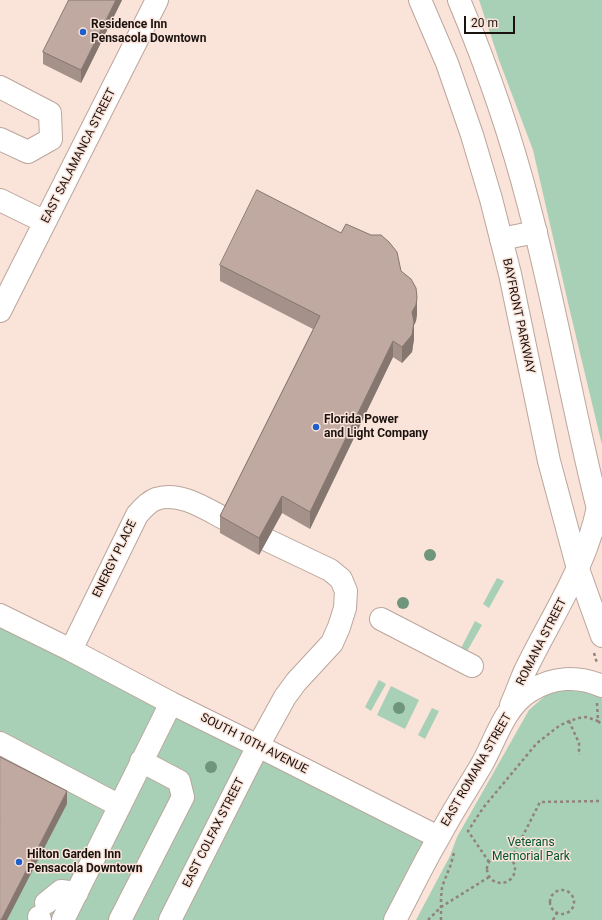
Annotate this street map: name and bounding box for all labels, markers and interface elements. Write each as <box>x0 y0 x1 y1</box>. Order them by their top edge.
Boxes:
scale bar <box>466 8 517 34</box>
text: 20 m <box>471 16 498 30</box>
place label: Residence Inn Pensacola Downtown <box>91 18 206 46</box>
marker: Residence Inn Pensacola Downtown <box>78 27 88 37</box>
street label: EAST SALAMANCA STREET <box>39 86 119 226</box>
street label: BAYFRONT PARKWAY <box>499 257 537 375</box>
place label: Florida Power and Light Company <box>324 413 428 441</box>
marker: Florida Power and Light Company <box>311 422 321 432</box>
street label: ENERGY PLACE <box>90 518 140 600</box>
street label: ROMANA STREET <box>514 596 570 688</box>
street label: SOUTH 10TH AVENUE <box>198 711 310 777</box>
street label: EAST ROMANA STREET <box>439 711 515 829</box>
street label: EAST COLFAX STREET <box>180 776 248 890</box>
park label: Veterans Memorial Park <box>492 836 570 864</box>
place label: Hilton Garden Inn Pensacola Downtown <box>27 848 142 876</box>
marker: Hilton Garden Inn Pensacola Downtown <box>14 857 24 867</box>

